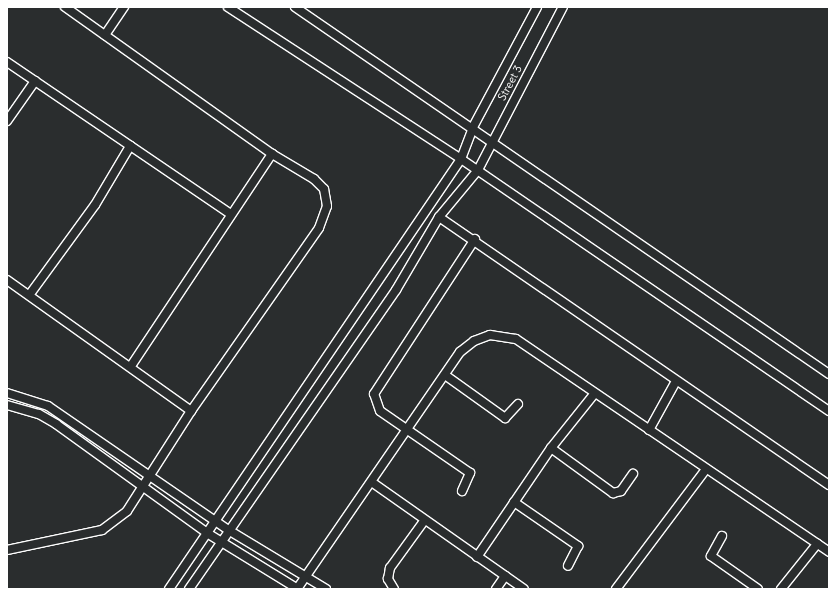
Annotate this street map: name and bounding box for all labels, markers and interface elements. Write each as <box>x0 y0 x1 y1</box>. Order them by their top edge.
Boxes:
street label: Street 3 <box>495 63 525 103</box>

